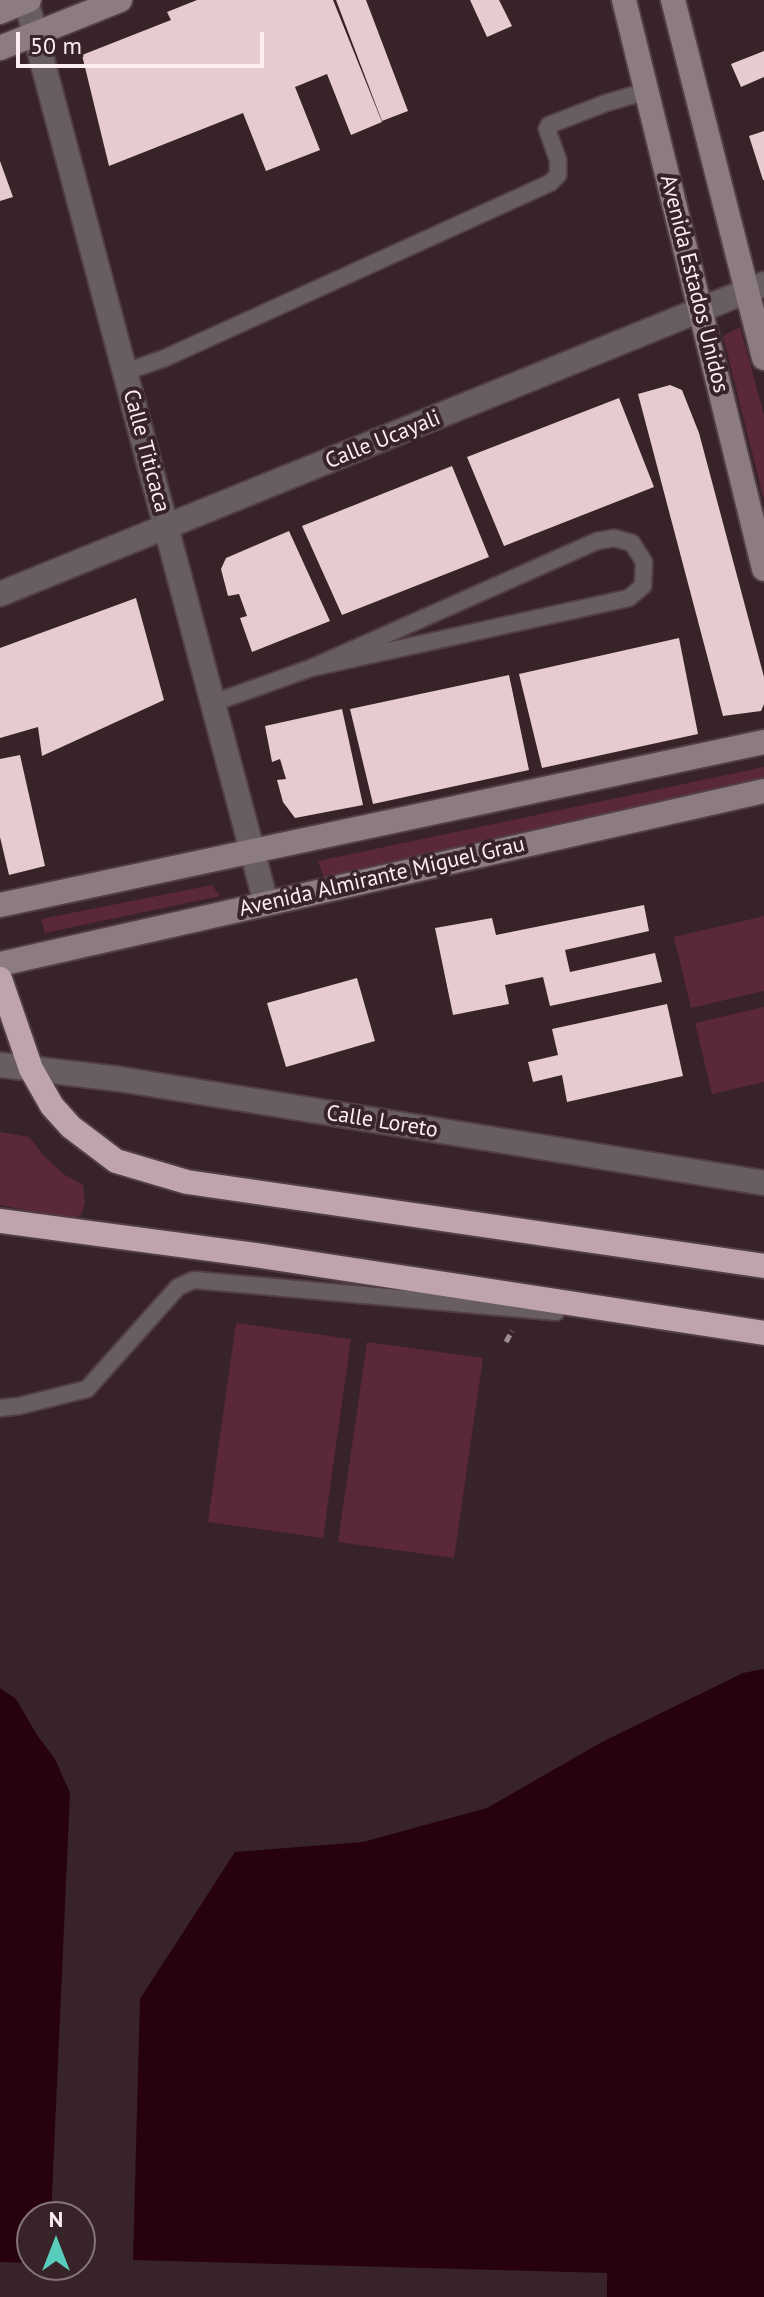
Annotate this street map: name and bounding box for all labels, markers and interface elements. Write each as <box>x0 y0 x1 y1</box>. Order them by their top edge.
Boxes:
scale bar <box>20 16 268 66</box>
text: 50 m <box>30 30 82 61</box>
street label: Avenida Estados Unidos <box>654 172 734 396</box>
street label: Calle Titicaca <box>117 387 175 515</box>
street label: Calle Ucayali <box>322 405 444 475</box>
street label: Avenida Almirante Miguel Grau <box>237 831 527 923</box>
street label: Calle Loreto <box>324 1100 440 1144</box>
north arrow <box>16 2201 96 2281</box>
text: N <box>49 2205 63 2233</box>

